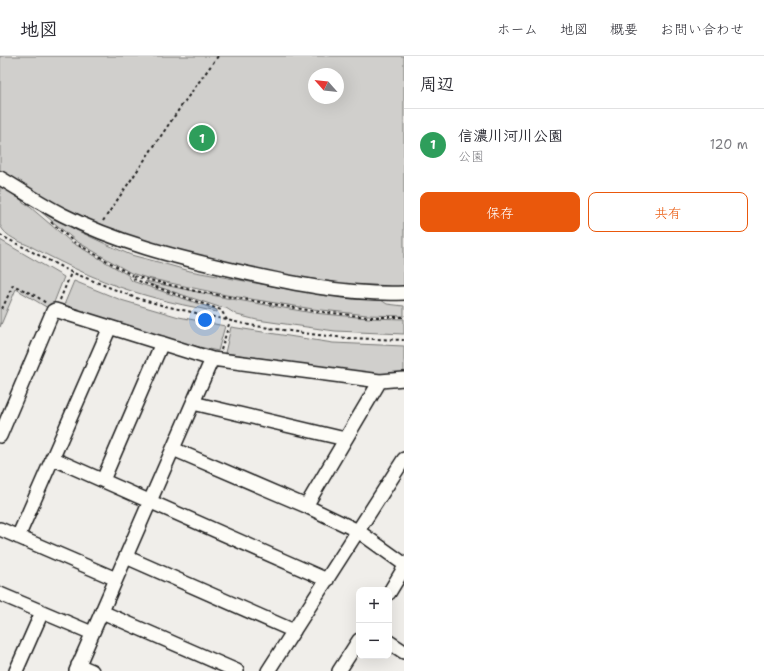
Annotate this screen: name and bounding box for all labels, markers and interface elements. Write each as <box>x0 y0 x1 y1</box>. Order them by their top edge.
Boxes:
text: 地図 <box>20 17 58 42</box>
text: ホーム <box>497 20 538 38</box>
text: 地図 <box>560 20 588 38</box>
text: 概要 <box>610 20 638 38</box>
text: お問い合わせ <box>660 20 744 38</box>
north arrow <box>308 68 344 104</box>
text: 周辺 <box>420 73 454 95</box>
pin: 1 <box>189 123 215 153</box>
text: 信濃川河川公園 <box>458 126 563 146</box>
text: 1 <box>430 136 436 153</box>
text: 120 m <box>710 136 748 153</box>
text: 公園 <box>458 148 484 165</box>
button: 保存 <box>420 192 580 232</box>
button: 共有 <box>588 192 748 232</box>
your location <box>195 310 215 330</box>
map controls <box>356 587 392 659</box>
button: + <box>356 587 392 623</box>
button: − <box>356 623 392 659</box>

